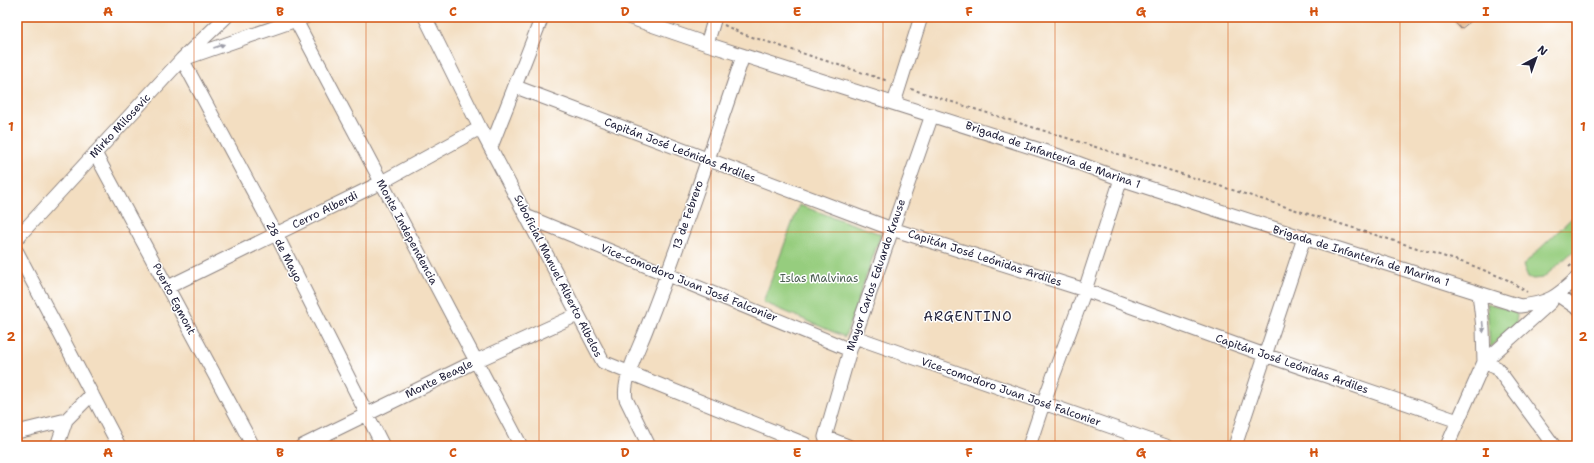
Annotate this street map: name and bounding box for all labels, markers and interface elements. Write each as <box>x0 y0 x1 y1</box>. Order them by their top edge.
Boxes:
text: A <box>103 3 113 20</box>
text: B <box>276 3 284 20</box>
text: C <box>449 3 457 20</box>
text: D <box>620 3 630 20</box>
text: E <box>793 3 802 20</box>
text: F <box>965 3 973 20</box>
text: G <box>1136 3 1147 20</box>
text: H <box>1309 3 1319 20</box>
text: I <box>1482 3 1490 20</box>
north arrow <box>1516 38 1556 78</box>
text: N <box>1534 42 1551 60</box>
one-way arrow <box>213 43 225 49</box>
street label: Mirko Milosevic <box>86 90 154 162</box>
street label: Capitán José Leónidas Ardiles <box>602 114 758 186</box>
text: 1 <box>8 118 14 135</box>
street label: Brigada de Infantería de Marina 1 <box>964 118 1142 192</box>
text: 1 <box>1580 118 1586 135</box>
street label: Monte Independencia <box>373 177 441 288</box>
street label: 13 de Febrero <box>669 178 707 252</box>
street label: Cerro Alberdi <box>290 188 360 232</box>
street label: Suboficial Manuel Alberto Albelos <box>510 192 606 360</box>
street label: Mayor Carlos Eduardo Krause <box>843 197 909 353</box>
street label: 28 de Mayo <box>262 219 306 285</box>
street label: Brigada de Infantería de Marina 1 <box>1271 222 1451 290</box>
street label: Capitán José Leónidas Ardiles <box>906 226 1064 290</box>
street label: Vice-comodoro Juan José Falconier <box>598 241 780 325</box>
street label: Puerto Egmont <box>149 261 199 338</box>
park label: Islas Malvinas <box>780 271 858 286</box>
district label: ARGENTINO <box>923 308 1013 325</box>
one-way arrow <box>1480 321 1486 333</box>
text: 2 <box>6 328 16 345</box>
text: 2 <box>1578 328 1588 345</box>
street label: Capitán José Leónidas Ardiles <box>1213 331 1371 397</box>
street label: Vice-comodoro Juan José Falconier <box>919 354 1103 430</box>
street label: Monte Beagle <box>403 356 475 402</box>
text: A <box>103 444 113 461</box>
text: B <box>276 444 284 461</box>
text: C <box>449 444 457 461</box>
text: D <box>620 444 630 461</box>
text: E <box>793 444 802 461</box>
text: F <box>965 444 973 461</box>
text: G <box>1136 444 1147 461</box>
text: H <box>1309 444 1319 461</box>
text: I <box>1482 444 1490 461</box>

